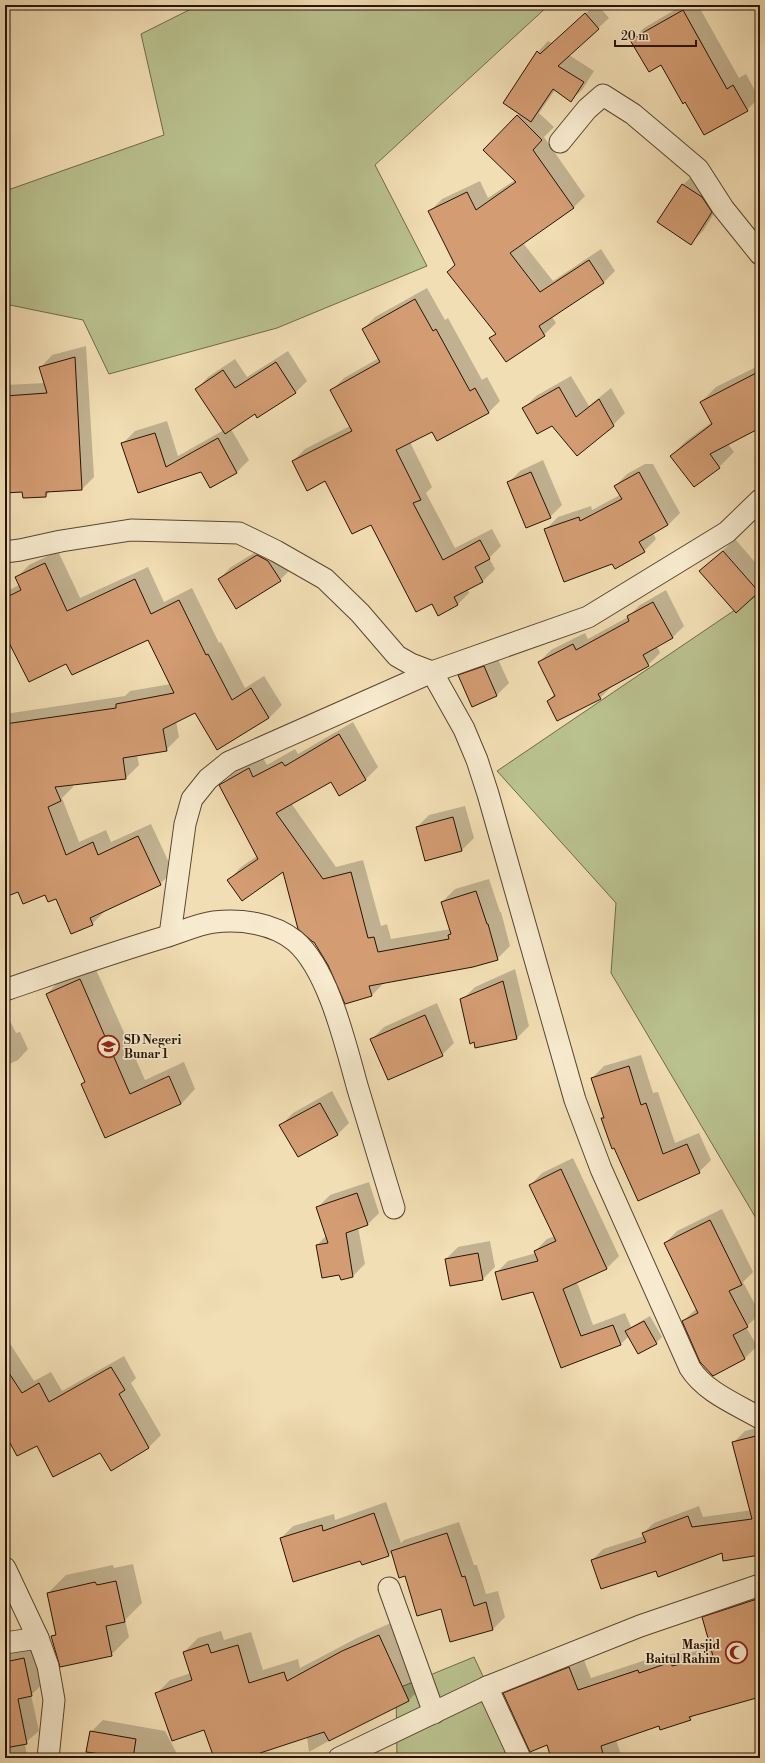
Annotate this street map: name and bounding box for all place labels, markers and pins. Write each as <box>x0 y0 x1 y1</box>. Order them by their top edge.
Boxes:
place label: SD Negeri Bunar 1 <box>124 1033 182 1062</box>
school or university icon: SD Negeri Bunar 1 <box>95 1034 121 1060</box>
place label: Masjid Baitul Rahim <box>645 1638 720 1667</box>
mosque icon: Masjid Baitul Rahim <box>723 1639 749 1665</box>

